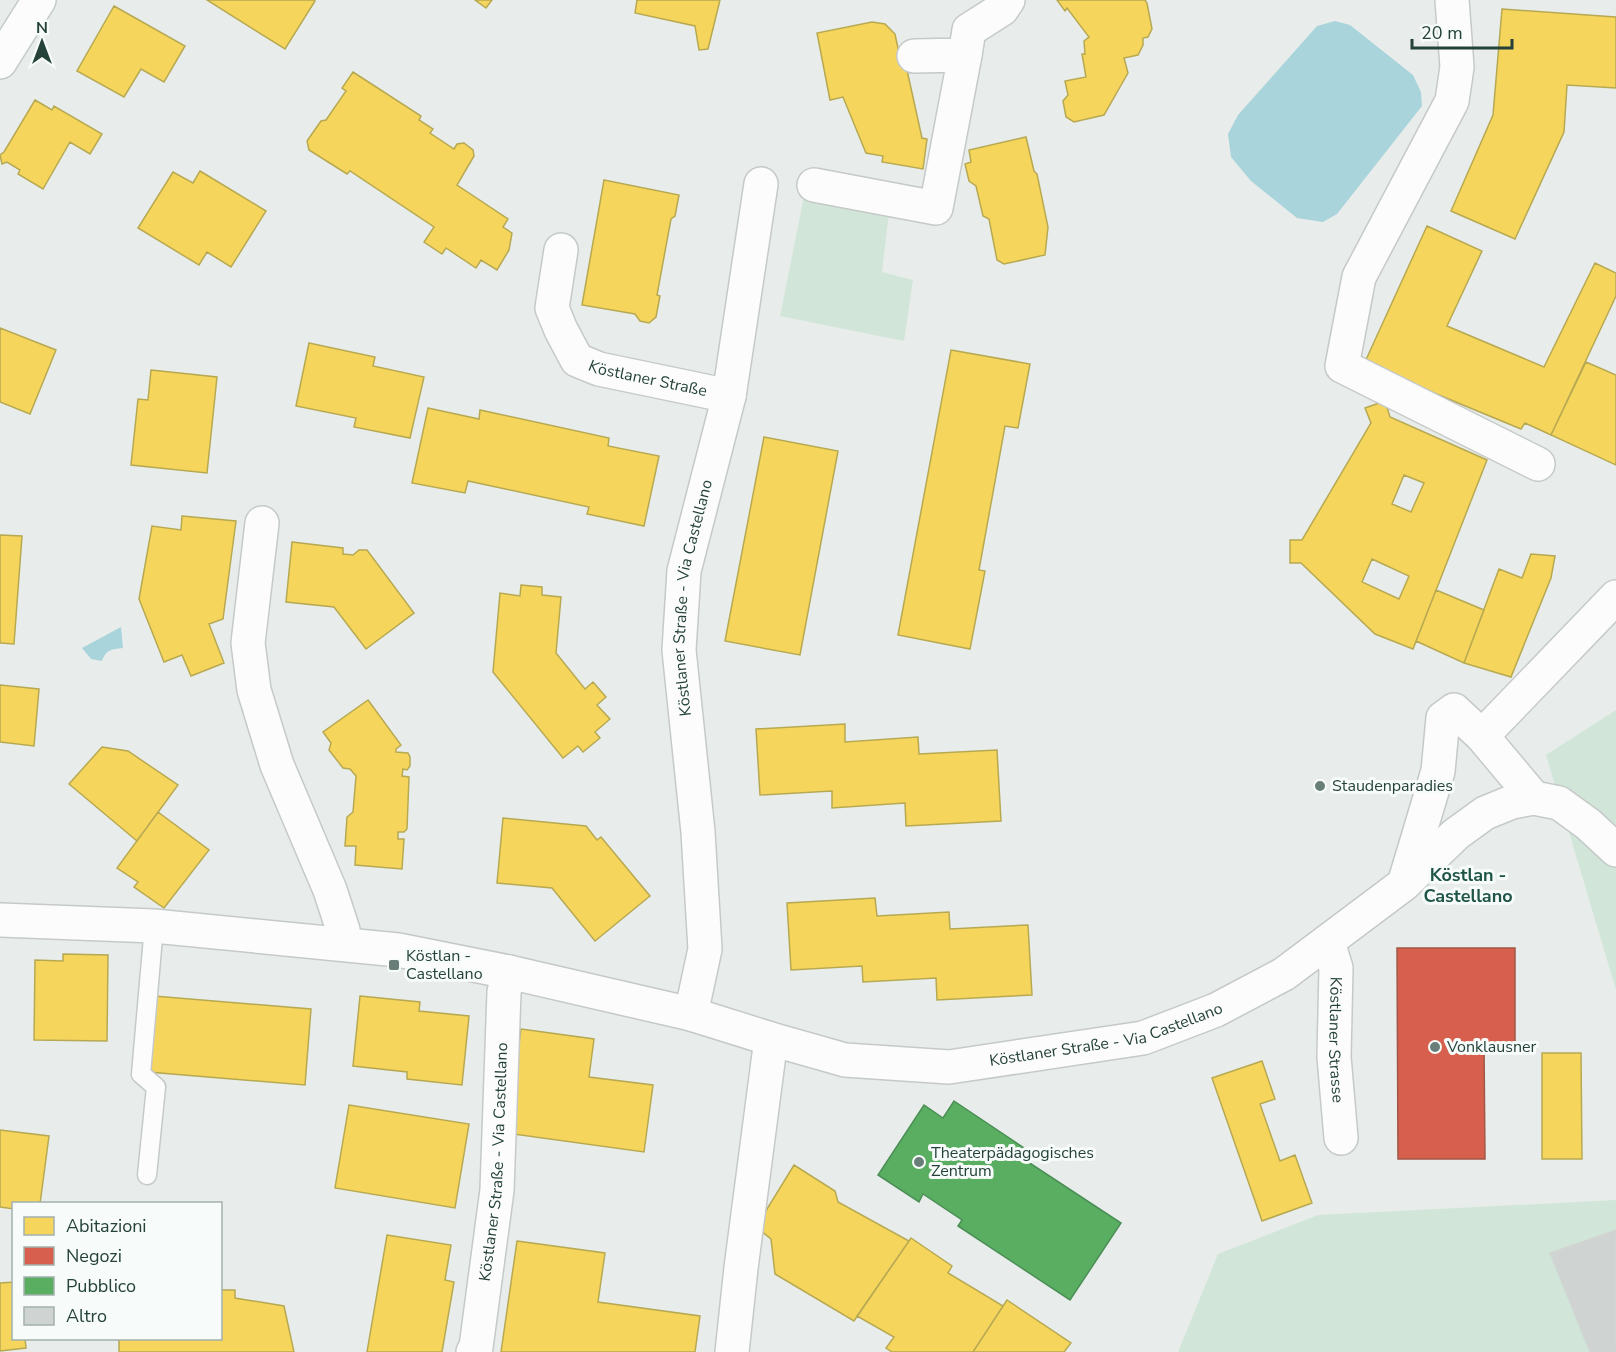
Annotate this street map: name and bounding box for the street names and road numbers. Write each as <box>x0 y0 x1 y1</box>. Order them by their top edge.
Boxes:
street label: Köstlaner Straße <box>585 355 709 402</box>
street label: Köstlaner Straße - Via Castellano <box>668 477 718 717</box>
street label: Köstlaner Strasse <box>1323 976 1349 1104</box>
street label: Köstlaner Straße - Via Castellano <box>988 997 1227 1072</box>
street label: Köstlaner Straße - Via Castellano <box>474 1042 513 1283</box>

